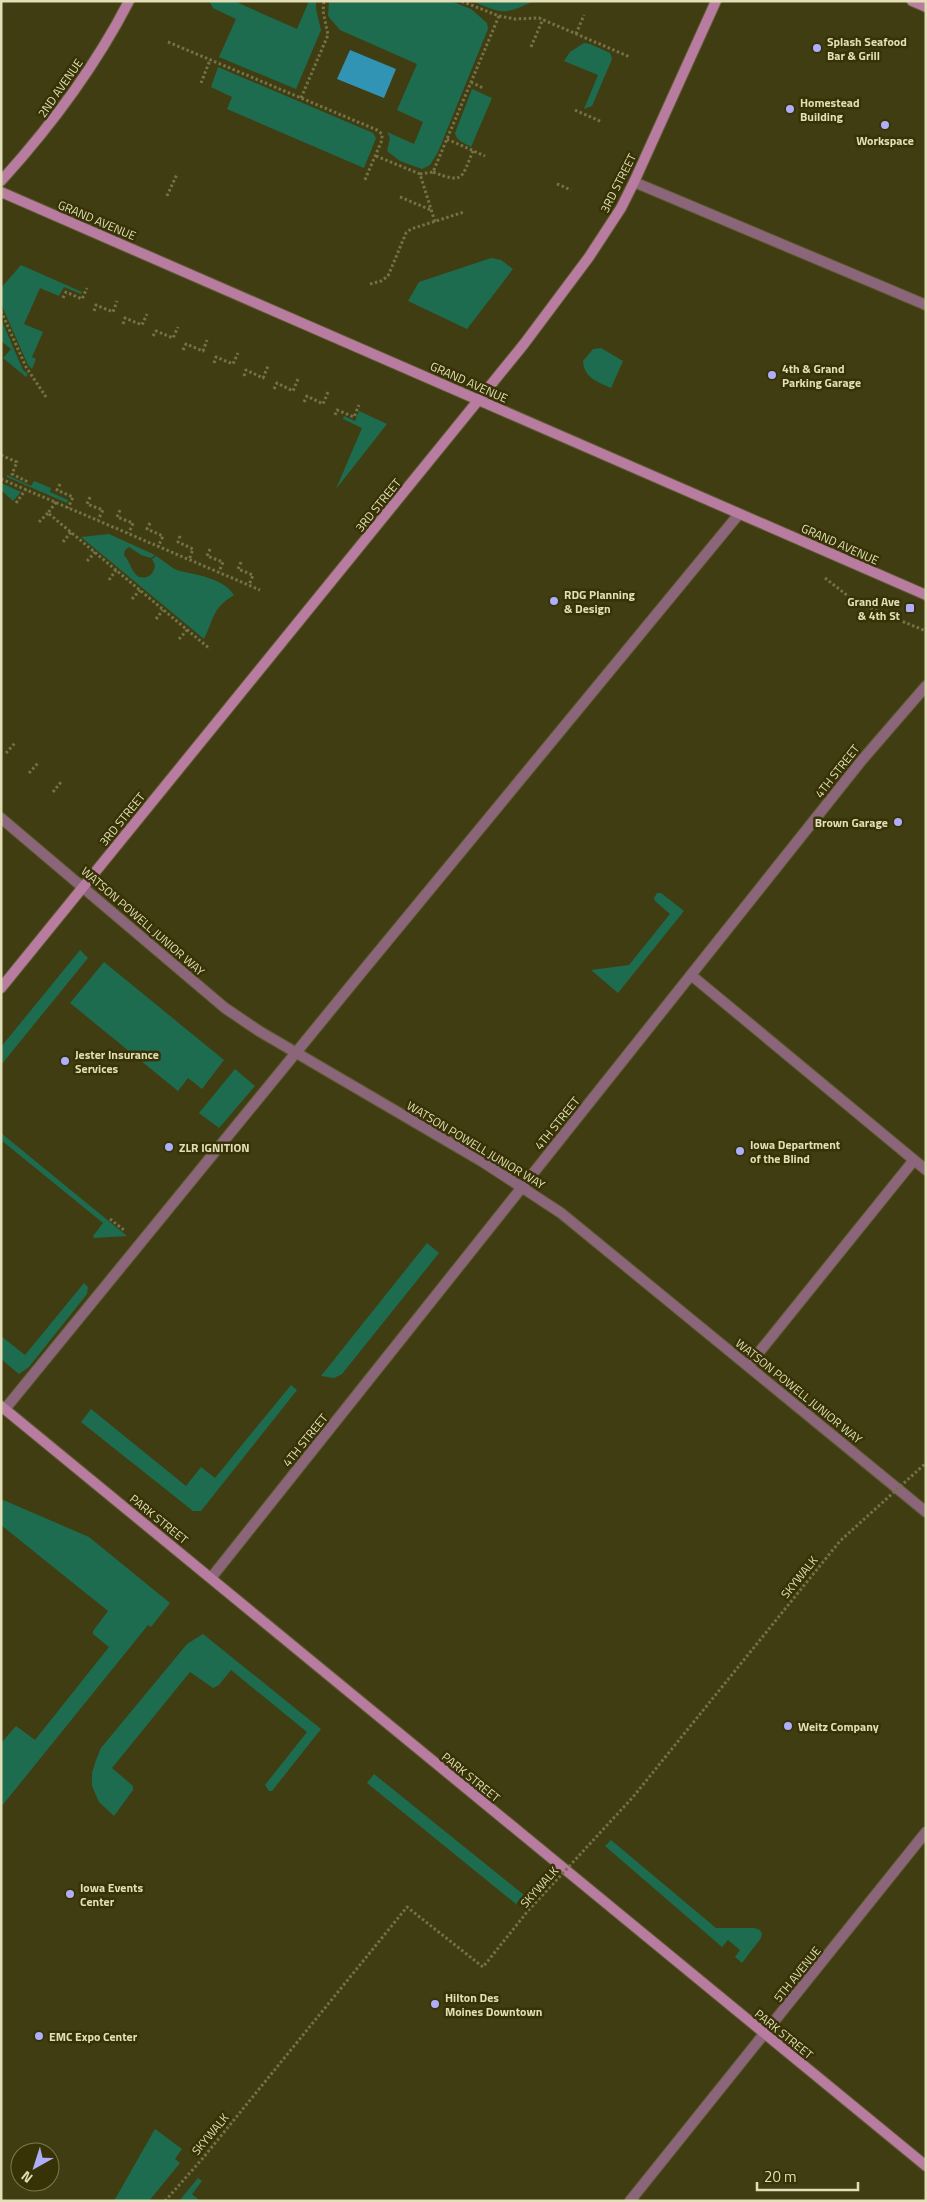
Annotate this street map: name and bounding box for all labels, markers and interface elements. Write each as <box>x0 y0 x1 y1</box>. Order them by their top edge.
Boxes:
place label: Splash Seafood Bar & Grill <box>827 32 907 65</box>
marker: Splash Seafood Bar & Grill <box>811 42 823 54</box>
street label: 2ND AVENUE <box>33 54 88 121</box>
place label: Homestead Building <box>800 93 860 126</box>
marker: Homestead Building <box>784 103 796 115</box>
marker: Workspace <box>879 119 891 131</box>
place label: Workspace <box>856 131 914 150</box>
street label: 3RD STREET <box>595 149 641 216</box>
street label: GRAND AVENUE <box>55 195 139 245</box>
street label: GRAND AVENUE <box>427 356 511 408</box>
place label: 4th & Grand Parking Garage <box>782 359 861 392</box>
marker: 4th & Grand Parking Garage <box>766 369 778 381</box>
street label: 3RD STREET <box>350 474 406 536</box>
street label: GRAND AVENUE <box>798 518 882 570</box>
place label: RDG Planning & Design <box>564 585 636 618</box>
place label: Grand Ave & 4th St <box>847 592 901 625</box>
marker: RDG Planning & Design <box>548 595 560 607</box>
marker: Grand Ave & 4th St <box>904 602 916 614</box>
street label: 4TH STREET <box>810 740 864 802</box>
street label: 3RD STREET <box>94 788 150 850</box>
place label: Brown Garage <box>815 813 888 832</box>
marker: Brown Garage <box>892 816 904 828</box>
street label: WATSON POWELL JUNIOR WAY <box>77 862 209 981</box>
place label: Jester Insurance Services <box>75 1045 159 1078</box>
marker: Jester Insurance Services <box>59 1055 71 1067</box>
street label: 4TH STREET <box>530 1092 585 1154</box>
street label: WATSON POWELL JUNIOR WAY <box>403 1096 549 1194</box>
place label: Iowa Department of the Blind <box>750 1135 841 1168</box>
place label: ZLR IGNITION <box>179 1138 250 1157</box>
marker: ZLR IGNITION <box>163 1141 175 1153</box>
marker: Iowa Department of the Blind <box>734 1145 746 1157</box>
street label: WATSON POWELL JUNIOR WAY <box>731 1334 867 1449</box>
street label: 4TH STREET <box>278 1409 333 1471</box>
street label: PARK STREET <box>126 1489 193 1549</box>
street label: SKYWALK <box>776 1552 822 1602</box>
place label: Weitz Company <box>798 1717 879 1736</box>
marker: Weitz Company <box>782 1720 794 1732</box>
street label: PARK STREET <box>438 1747 505 1807</box>
street label: SKYWALK <box>515 1862 563 1912</box>
place label: Iowa Events Center <box>80 1878 143 1911</box>
marker: Iowa Events Center <box>64 1888 76 1900</box>
street label: 5TH AVENUE <box>769 1942 826 2006</box>
place label: Hilton Des Moines Downtown <box>445 1988 542 2021</box>
marker: Hilton Des Moines Downtown <box>429 1998 441 2010</box>
street label: PARK STREET <box>751 2004 818 2064</box>
place label: EMC Expo Center <box>49 2027 138 2046</box>
marker: EMC Expo Center <box>33 2030 45 2042</box>
street label: SKYWALK <box>187 2109 233 2159</box>
north arrow <box>10 2142 60 2192</box>
scale bar <box>757 2160 858 2192</box>
text: 20 m <box>764 2165 797 2188</box>
text: N <box>16 2166 37 2189</box>

